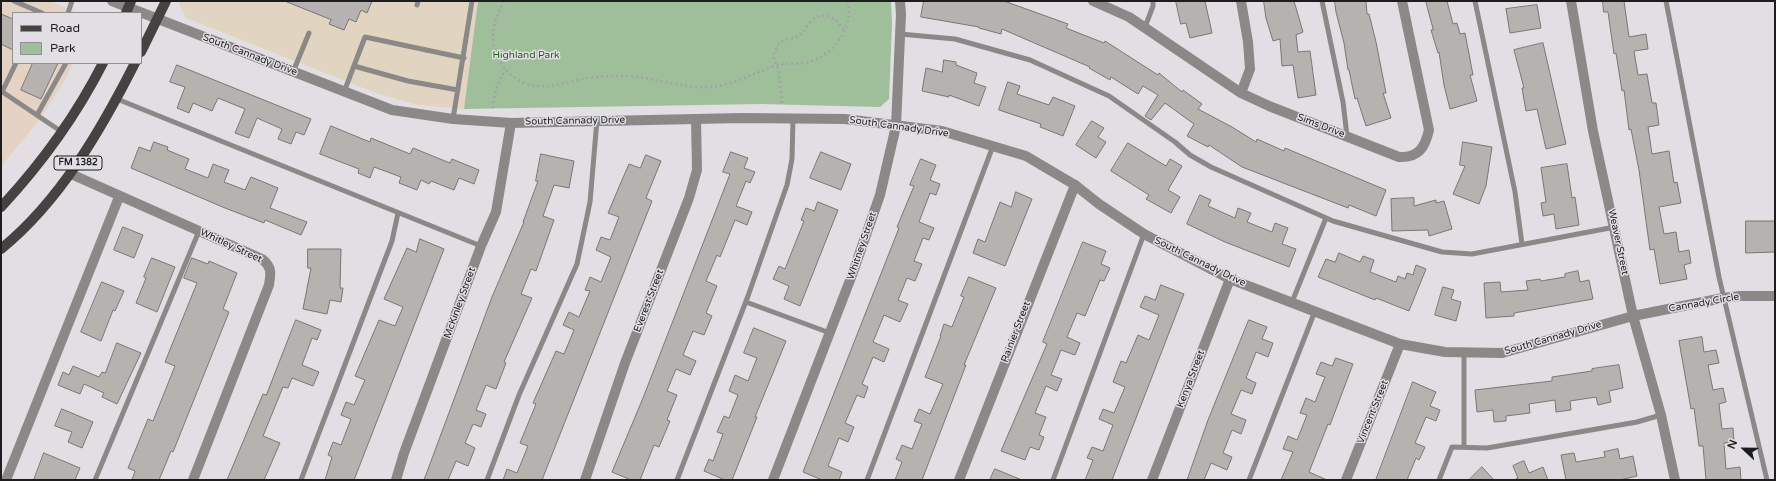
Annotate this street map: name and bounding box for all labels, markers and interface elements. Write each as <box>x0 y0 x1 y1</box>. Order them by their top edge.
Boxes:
legend <box>12 12 142 64</box>
text: Road <box>50 21 80 35</box>
street label: South Cannady Drive <box>201 31 299 79</box>
text: Park <box>50 41 76 55</box>
park label: Highland Park <box>493 49 559 61</box>
street label: Sims Drive <box>1296 111 1346 141</box>
street label: South Cannady Drive <box>525 114 625 128</box>
street label: South Cannady Drive <box>849 114 949 140</box>
road number: FM 1382 <box>54 156 102 170</box>
street label: Weaver Street <box>1605 208 1631 276</box>
street label: Whitney Street <box>845 211 879 281</box>
street label: Whitley Street <box>198 226 264 266</box>
street label: South Cannady Drive <box>1152 235 1248 289</box>
street label: McKinley Street <box>442 266 478 340</box>
street label: Everest Street <box>632 268 666 334</box>
street label: Cannady Circle <box>1668 291 1740 315</box>
street label: Rainier Street <box>999 300 1033 364</box>
street label: South Cannady Drive <box>1503 318 1603 358</box>
street label: Kenya Street <box>1175 349 1207 409</box>
street label: Vincent Street <box>1355 379 1391 445</box>
north arrow <box>1724 429 1764 469</box>
text: N <box>1725 438 1740 451</box>

